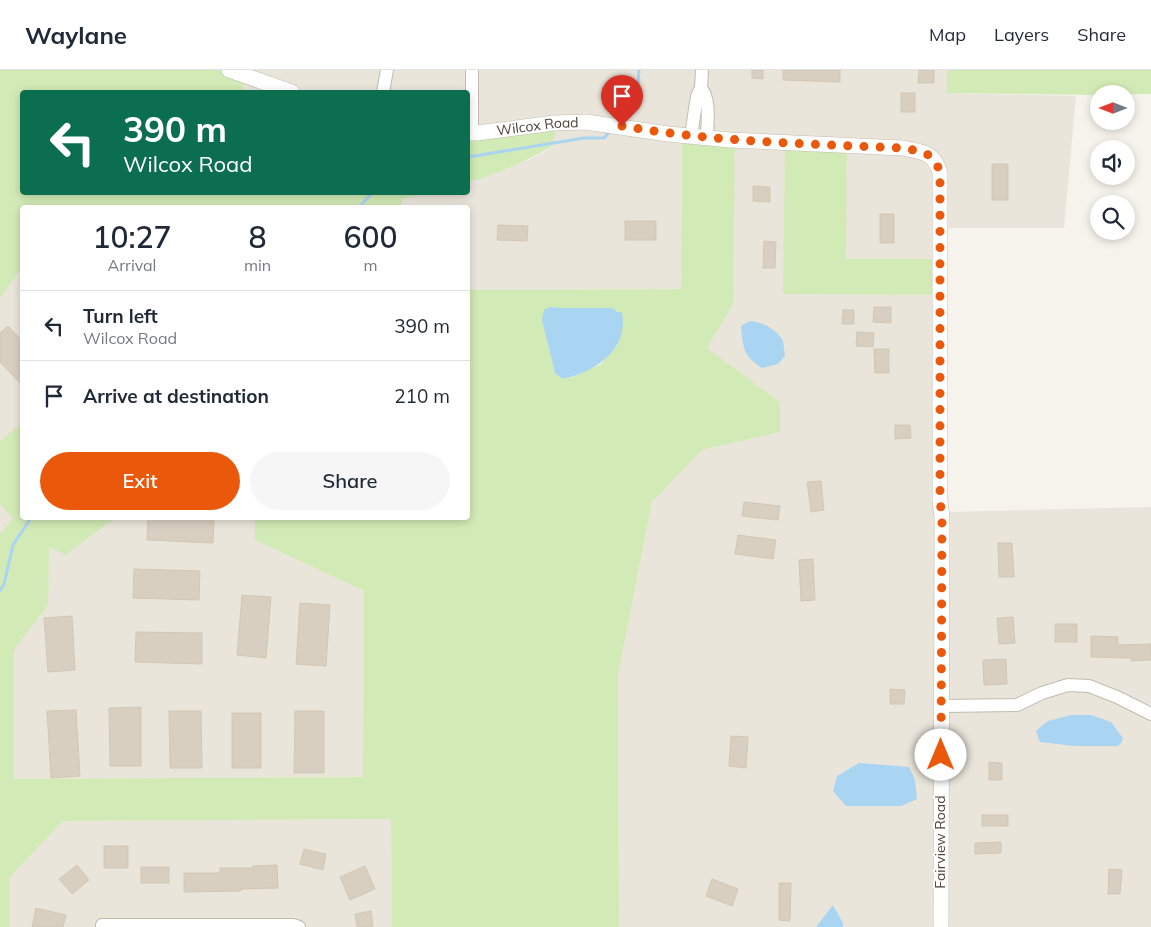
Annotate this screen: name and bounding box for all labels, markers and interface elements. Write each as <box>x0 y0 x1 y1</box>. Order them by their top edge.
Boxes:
text: Waylane <box>25 20 127 50</box>
text: Map <box>929 23 966 46</box>
text: Layers <box>994 23 1049 46</box>
text: Share <box>1077 23 1126 46</box>
pin <box>601 75 643 126</box>
icon: arrive <box>608 82 636 110</box>
north arrow <box>1090 85 1135 130</box>
map controls <box>1090 85 1135 240</box>
text: 390 m <box>123 107 227 151</box>
icon: left <box>40 110 105 175</box>
street label: Wilcox Road <box>495 113 579 139</box>
button: sound <box>1090 140 1135 185</box>
text: Wilcox Road <box>123 150 252 178</box>
button: search <box>1090 195 1135 240</box>
text: 10:27 <box>92 218 172 256</box>
text: 8 <box>249 218 267 256</box>
text: 600 <box>344 218 398 256</box>
text: Arrival <box>108 255 156 275</box>
text: min <box>244 255 271 275</box>
text: m <box>364 255 378 275</box>
text: Turn left <box>83 304 158 328</box>
icon: left <box>40 312 68 340</box>
text: 390 m <box>394 314 450 338</box>
text: Wilcox Road <box>83 328 177 348</box>
icon: arrive <box>40 382 68 410</box>
text: Arrive at destination <box>83 384 269 408</box>
text: 210 m <box>394 384 450 408</box>
button: Exit <box>40 452 240 510</box>
button: Share <box>250 452 450 510</box>
position arrow <box>914 728 966 780</box>
street label: Fairview Road <box>931 795 949 889</box>

